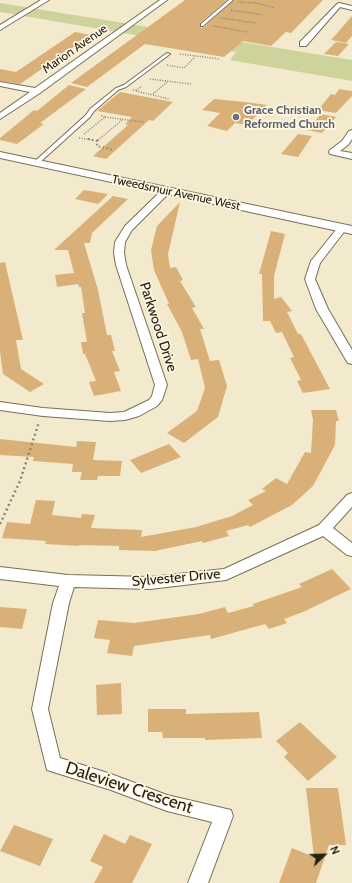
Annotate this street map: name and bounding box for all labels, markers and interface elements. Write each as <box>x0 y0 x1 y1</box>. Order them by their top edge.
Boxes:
street label: Marion Avenue <box>40 21 110 77</box>
place label: Grace Christian Reformed Church <box>244 103 335 131</box>
marker: Grace Christian Reformed Church <box>231 112 241 122</box>
street label: Tweedsmuir Avenue West <box>111 172 241 214</box>
street label: Parkwood Drive <box>136 280 180 374</box>
street label: Sylvester Drive <box>131 566 221 590</box>
street label: Daleview Crescent <box>63 758 195 818</box>
north arrow <box>304 835 344 875</box>
text: N <box>327 844 343 857</box>

